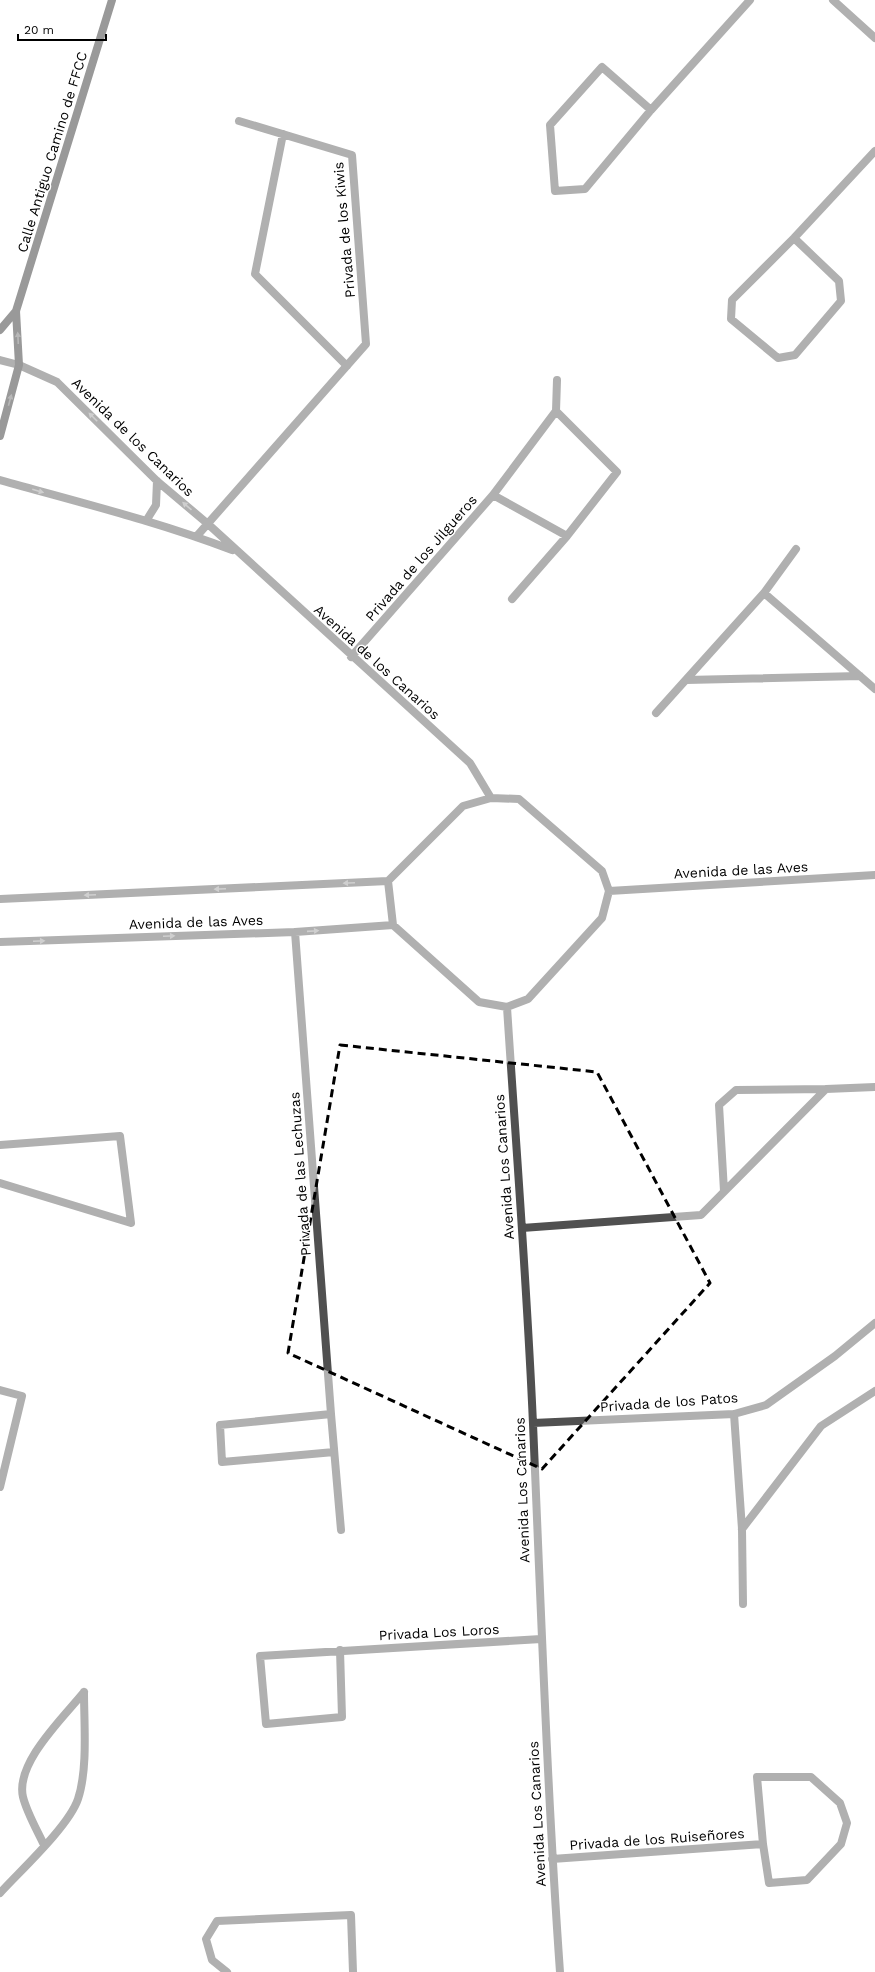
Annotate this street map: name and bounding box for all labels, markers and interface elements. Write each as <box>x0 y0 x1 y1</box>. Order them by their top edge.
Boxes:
scale bar <box>18 16 106 42</box>
text: 20 m <box>24 23 54 37</box>
street label: Calle Antiguo Camino de FFCC <box>14 50 90 254</box>
street label: Privada de los Kiwis <box>330 161 358 299</box>
one-way arrow <box>14 332 21 344</box>
street label: Avenida de los Canarios <box>69 374 197 500</box>
one-way arrow <box>7 394 13 407</box>
one-way arrow <box>88 412 98 422</box>
one-way arrow <box>32 488 44 494</box>
street label: Privada de los Jilgueros <box>362 492 480 624</box>
one-way arrow <box>182 502 192 511</box>
street label: Avenida de los Canarios <box>311 601 443 723</box>
street label: Avenida de las Aves <box>673 858 809 882</box>
one-way arrow <box>343 879 355 886</box>
one-way arrow <box>214 885 226 892</box>
one-way arrow <box>84 891 96 898</box>
street label: Avenida de las Aves <box>128 912 264 932</box>
one-way arrow <box>307 927 319 934</box>
one-way arrow <box>163 933 176 939</box>
one-way arrow <box>33 937 45 944</box>
street label: Privada de las Lechuzas <box>286 1091 314 1257</box>
street label: Avenida Los Canarios <box>491 1094 517 1240</box>
street label: Privada de los Patos <box>599 1389 739 1415</box>
street label: Avenida Los Canarios <box>511 1417 533 1563</box>
street label: Privada Los Loros <box>378 1621 500 1643</box>
street label: Avenida Los Canarios <box>525 1741 549 1887</box>
street label: Privada de los Ruiseñores <box>569 1825 745 1853</box>

